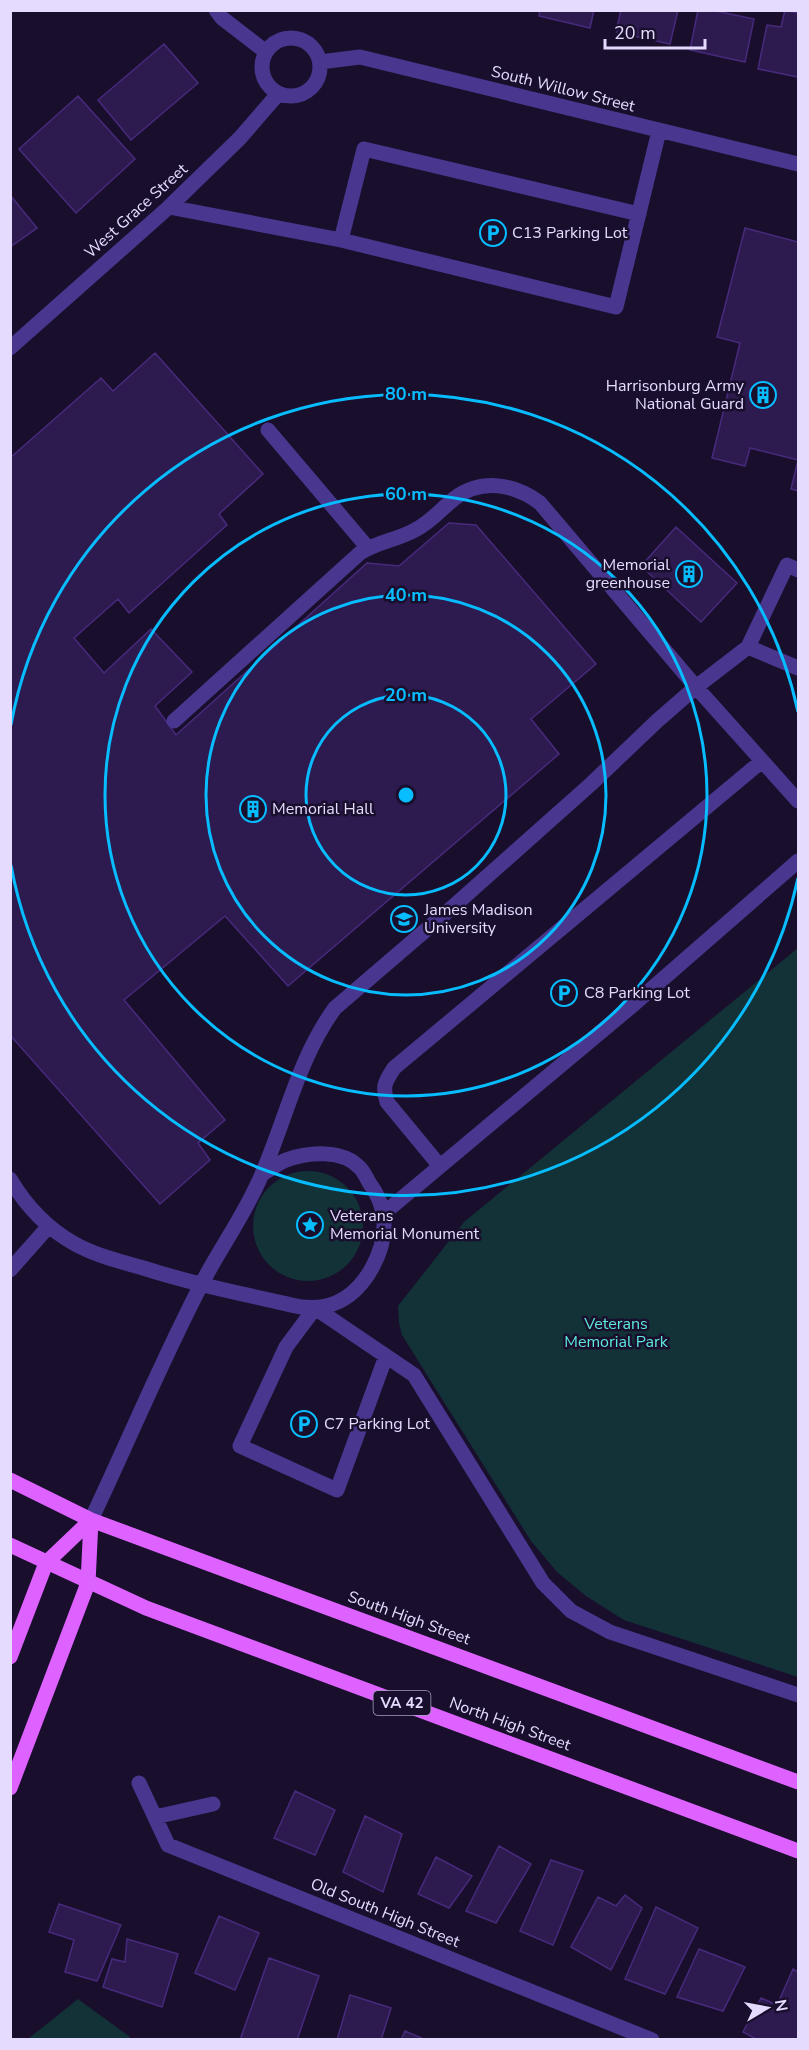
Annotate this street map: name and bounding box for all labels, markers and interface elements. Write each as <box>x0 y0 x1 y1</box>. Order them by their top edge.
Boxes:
scale bar <box>605 12 706 50</box>
text: 20 m <box>614 21 656 45</box>
street label: South Willow Street <box>489 61 637 118</box>
street label: West Grace Street <box>80 158 193 263</box>
parking icon: C13 Parking Lot <box>478 218 508 248</box>
place label: C13 Parking Lot <box>512 222 628 244</box>
place label: Harrisonburg Army National Guard <box>606 375 745 415</box>
building icon: Harrisonburg Army National Guard <box>748 380 778 410</box>
text: 80 m <box>385 382 427 406</box>
text: 60 m <box>385 482 427 506</box>
place label: Memorial greenhouse <box>586 554 670 594</box>
building icon: Memorial greenhouse <box>674 559 704 589</box>
text: 40 m <box>385 583 427 607</box>
text: 20 m <box>385 683 427 707</box>
centre of rings <box>396 785 416 805</box>
building icon: Memorial Hall <box>238 794 268 824</box>
place label: Memorial Hall <box>272 798 374 820</box>
place label: James Madison University <box>423 899 533 939</box>
school or university icon: James Madison University <box>389 904 419 934</box>
parking icon: C8 Parking Lot <box>549 978 579 1008</box>
place label: C8 Parking Lot <box>584 982 690 1004</box>
place label: Veterans Memorial Monument <box>329 1205 479 1245</box>
place icon: Veterans Memorial Monument <box>295 1210 325 1240</box>
park label: Veterans Memorial Park <box>564 1313 669 1353</box>
parking icon: C7 Parking Lot <box>289 1409 319 1439</box>
place label: C7 Parking Lot <box>324 1413 430 1435</box>
street label: South High Street <box>345 1586 474 1650</box>
road number: VA 42 <box>374 1691 430 1715</box>
street label: North High Street <box>446 1692 574 1756</box>
street label: Old South High Street <box>307 1873 463 1953</box>
north arrow <box>737 1978 797 2038</box>
text: N <box>769 1998 793 2013</box>

